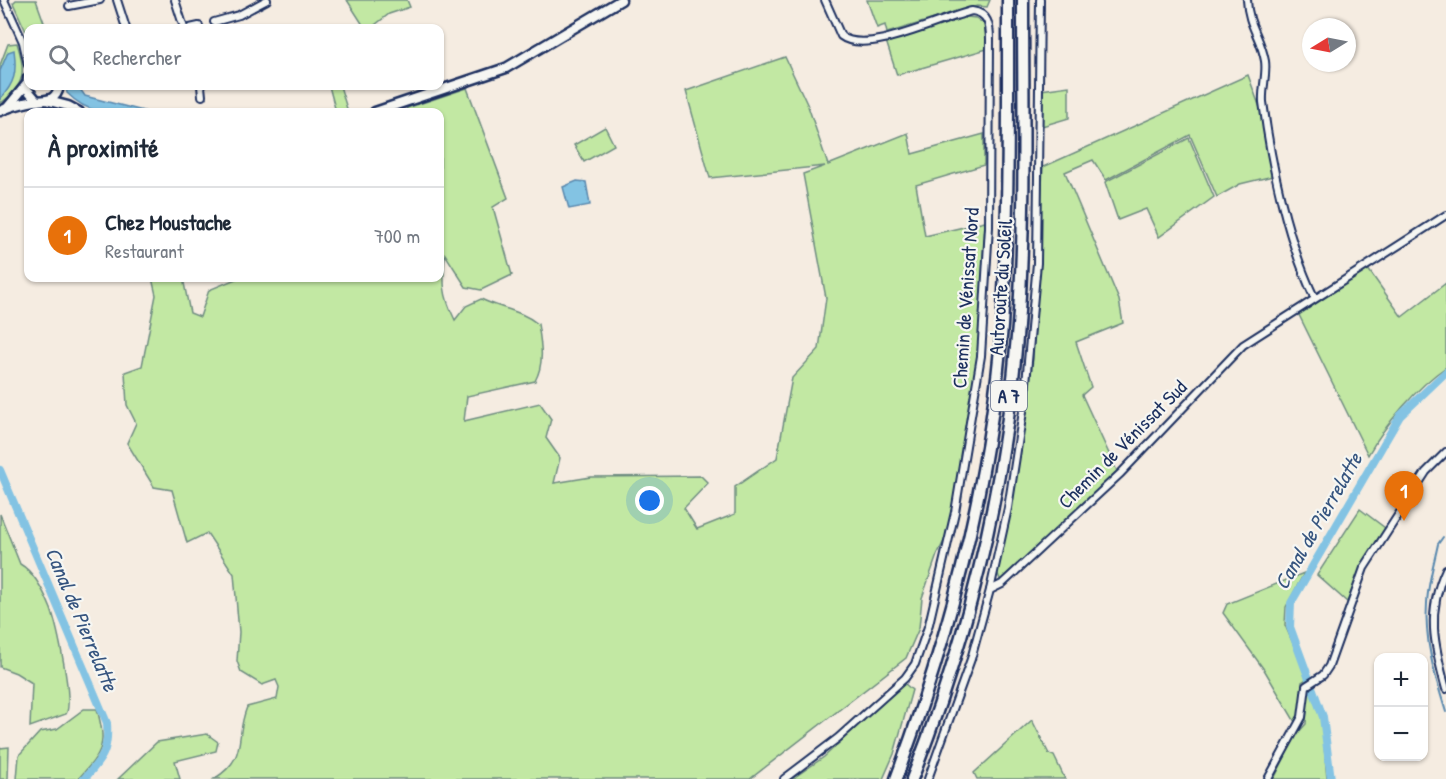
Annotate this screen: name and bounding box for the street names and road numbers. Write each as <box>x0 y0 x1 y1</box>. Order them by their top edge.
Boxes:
street label: Chemin de Vénissat Nord <box>945 207 985 389</box>
street label: Autoroute du Soleil <box>982 217 1018 356</box>
street label: Chemin de Vénissat Sud <box>1052 374 1192 514</box>
road number: A 7 <box>991 381 1027 411</box>

